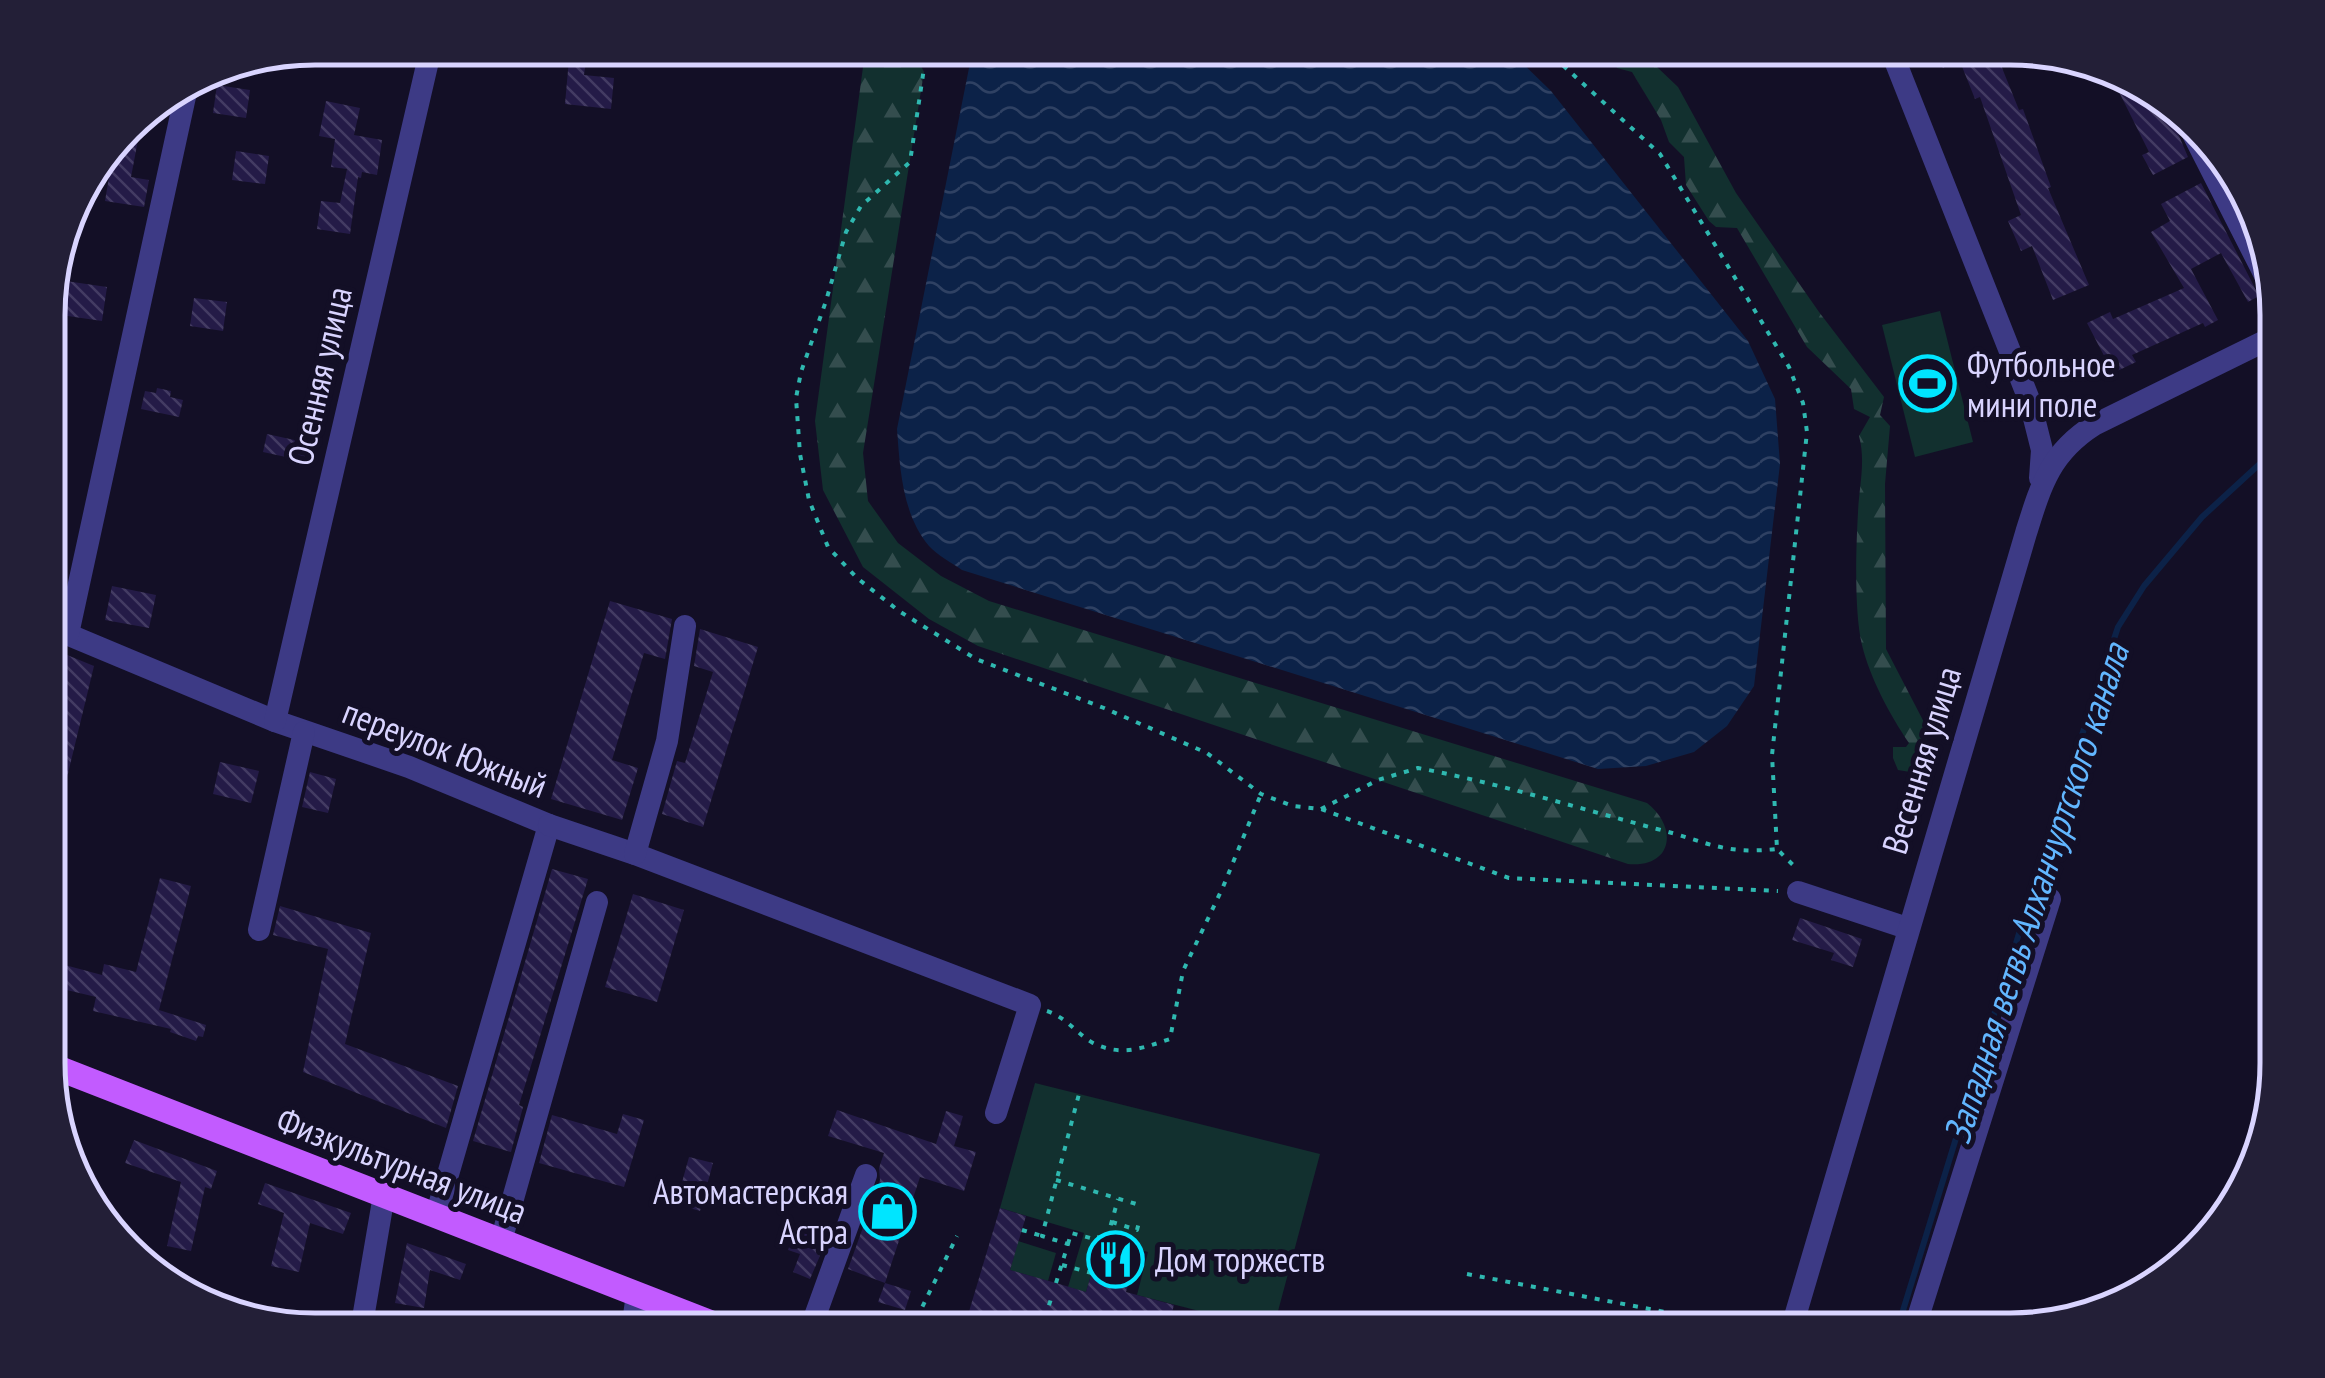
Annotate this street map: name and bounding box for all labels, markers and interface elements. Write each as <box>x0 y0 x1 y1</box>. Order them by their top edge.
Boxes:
street label: Осенняя улица <box>276 282 362 470</box>
place label: Футбольное мини поле <box>1967 341 2116 427</box>
sports icon: Футбольное мини поле <box>1898 354 1958 414</box>
water label: Западная ветвь Алханчуртского канала <box>1931 635 2140 1149</box>
street label: Весенняя улица <box>1871 661 1971 859</box>
street label: переулок Южный <box>336 688 554 808</box>
street label: Физкультурная улица <box>271 1096 533 1234</box>
place label: Автомастерская Астра <box>653 1168 848 1254</box>
shop icon: Автомастерская Астра <box>857 1181 917 1241</box>
restaurant icon: Дом торжеств <box>1086 1229 1146 1289</box>
place label: Дом торжеств <box>1155 1236 1325 1282</box>

